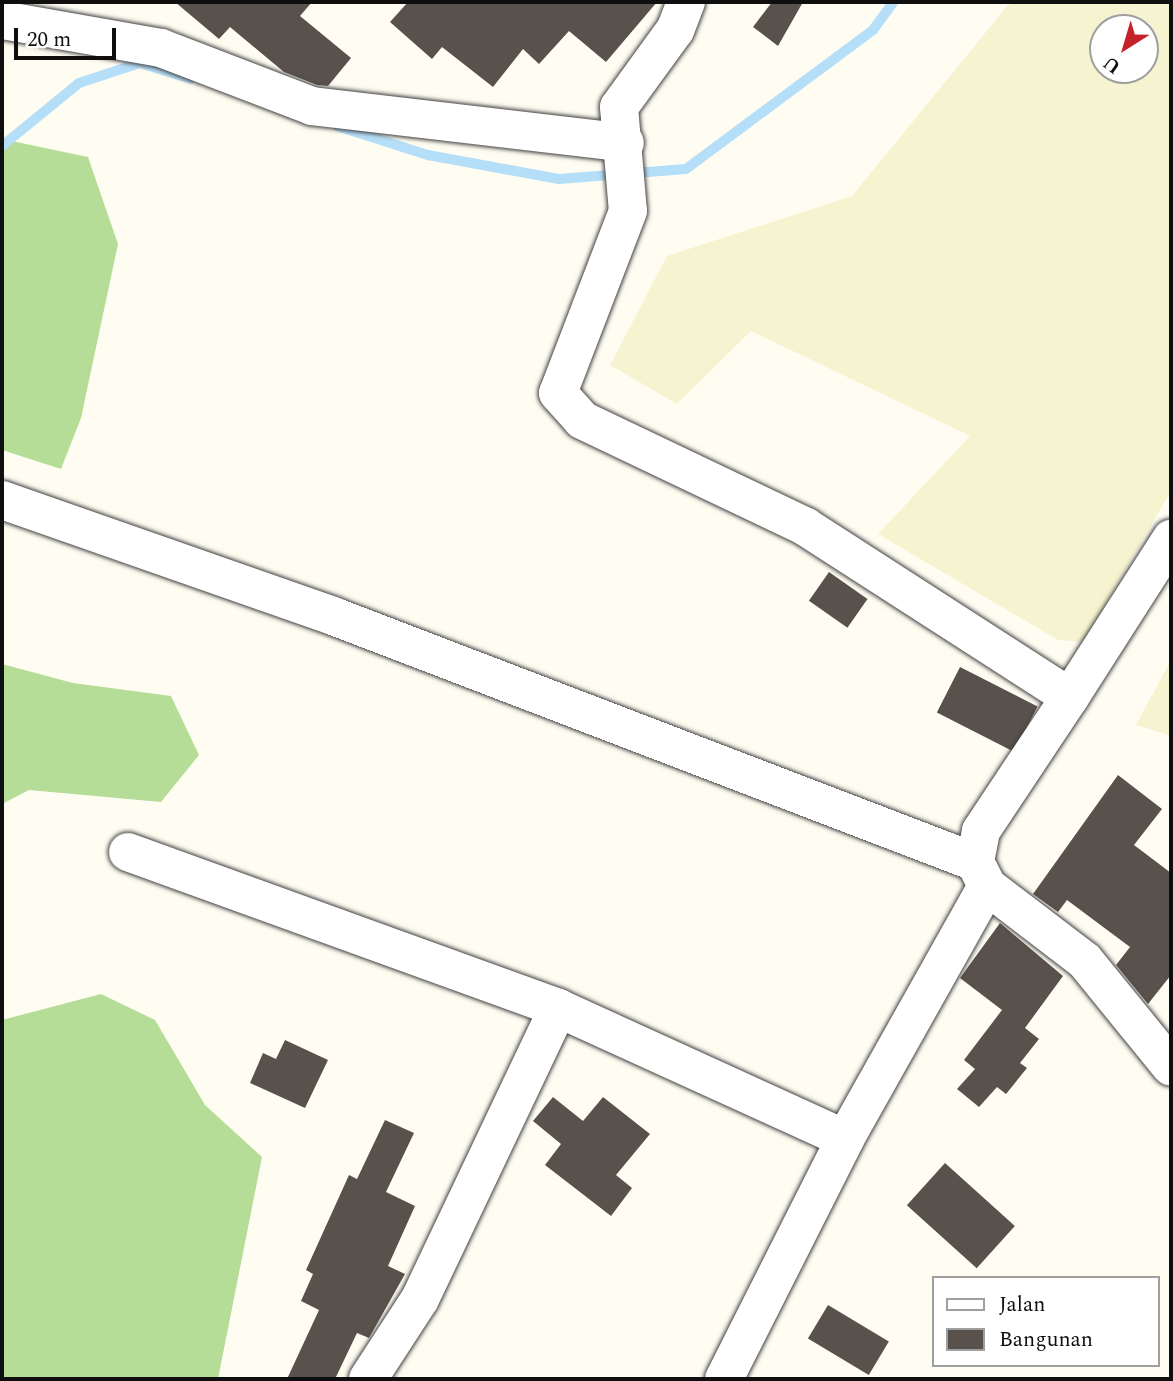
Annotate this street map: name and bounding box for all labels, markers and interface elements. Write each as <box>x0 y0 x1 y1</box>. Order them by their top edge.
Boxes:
scale bar <box>18 14 119 58</box>
north arrow <box>1089 14 1159 84</box>
text: 20 m <box>27 24 71 56</box>
text: U <box>1097 48 1127 81</box>
legend <box>932 1276 1159 1367</box>
text: Jalan <box>999 1289 1045 1321</box>
text: Bangunan <box>999 1324 1093 1356</box>

